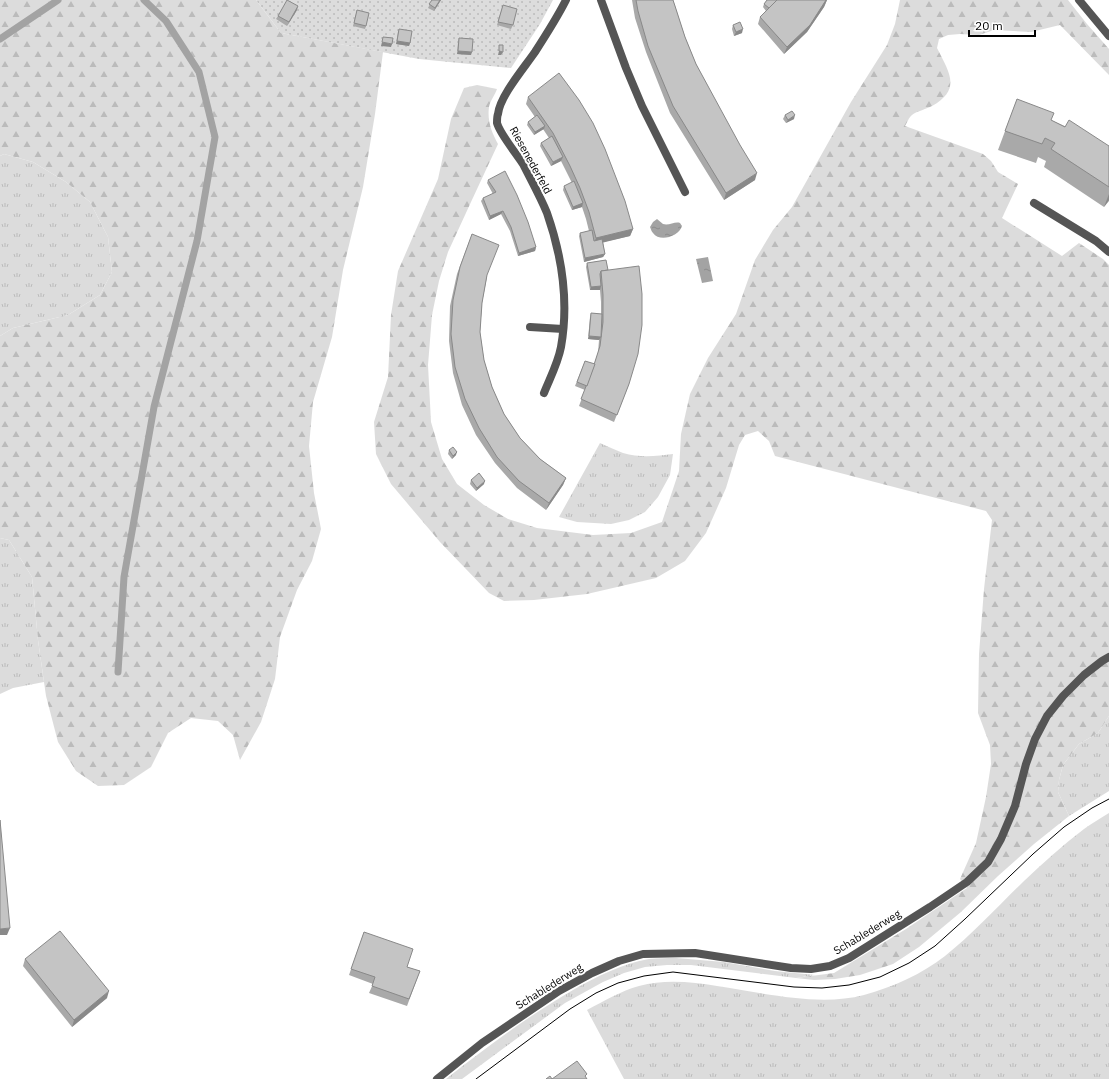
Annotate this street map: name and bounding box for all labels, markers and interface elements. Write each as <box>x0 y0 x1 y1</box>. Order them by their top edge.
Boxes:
scale bar <box>969 12 1035 38</box>
text: 20 m <box>975 18 1003 33</box>
street label: Riesenederfeld <box>507 124 555 196</box>
street label: Schablederweg <box>831 906 903 958</box>
street label: Schablederweg <box>513 960 585 1012</box>

